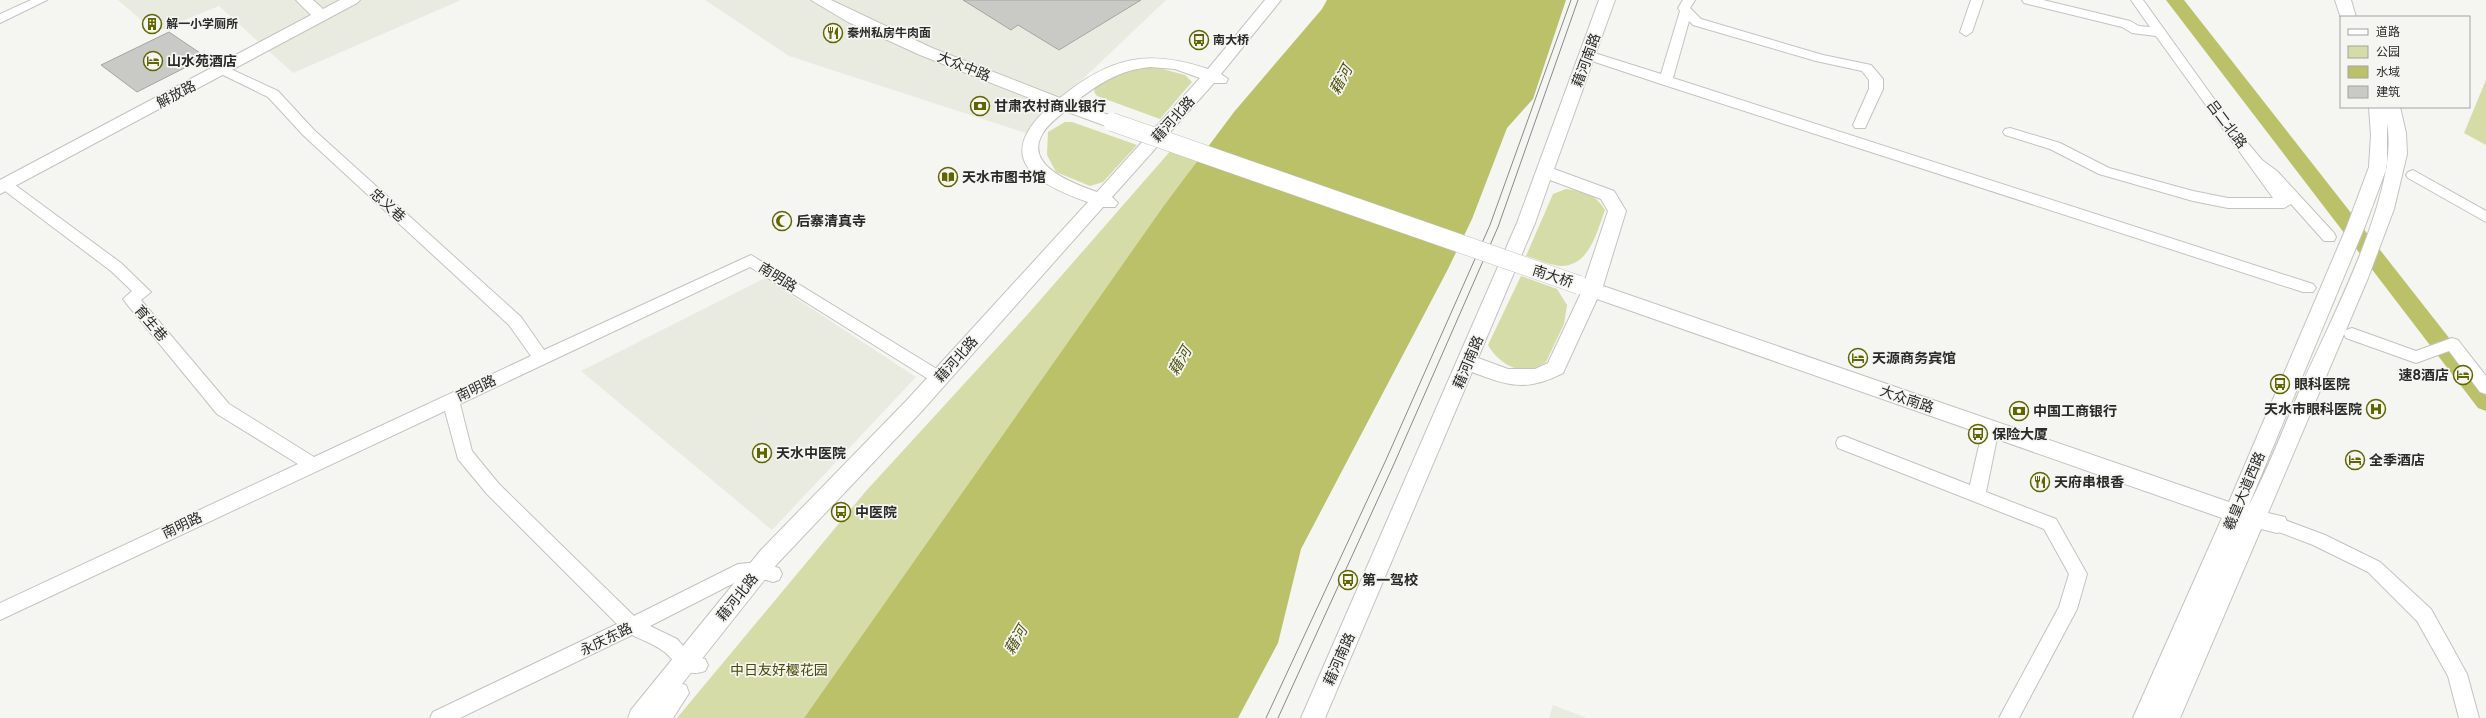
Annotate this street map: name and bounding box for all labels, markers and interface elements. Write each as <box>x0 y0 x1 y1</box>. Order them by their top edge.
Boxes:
building icon: 解一小学厕所 <box>141 13 163 35</box>
legend <box>2340 16 2470 108</box>
place label: 解一小学厕所 <box>166 17 238 31</box>
restaurant icon: 秦州私房牛肉面 <box>822 22 844 44</box>
text: 道路 <box>2376 25 2400 39</box>
place label: 秦州私房牛肉面 <box>847 26 931 40</box>
bus stop icon: 南大桥 <box>1188 29 1210 51</box>
street label: 藉河南路 <box>1569 31 1603 89</box>
place label: 南大桥 <box>1213 33 1249 47</box>
text: 公园 <box>2376 45 2400 59</box>
street label: 大众中路 <box>935 48 993 84</box>
hotel icon: 山水苑酒店 <box>142 50 164 72</box>
place label: 山水苑酒店 <box>167 53 237 69</box>
water label: 藉河 <box>1326 60 1357 97</box>
text: 水域 <box>2376 65 2400 79</box>
street label: 解放路 <box>154 77 198 111</box>
text: 建筑 <box>2376 85 2400 99</box>
street label: 藉河北路 <box>1148 93 1198 145</box>
bank icon: 甘肃农村商业银行 <box>969 95 991 117</box>
street label: 吕二北路 <box>2204 97 2250 151</box>
place label: 甘肃农村商业银行 <box>994 98 1106 114</box>
library icon: 天水市图书馆 <box>937 166 959 188</box>
place label: 天水市图书馆 <box>962 169 1046 185</box>
street label: 忠义巷 <box>367 185 409 225</box>
mosque icon: 后寨清真寺 <box>771 210 793 232</box>
place label: 后寨清真寺 <box>796 213 866 229</box>
street label: 南明路 <box>756 259 800 295</box>
street label: 南大桥 <box>1531 262 1575 290</box>
street label: 育生巷 <box>131 302 171 344</box>
street label: 藉河北路 <box>931 333 981 385</box>
street label: 藉河南路 <box>1450 333 1486 391</box>
water label: 藉河 <box>1165 341 1197 378</box>
hotel icon: 天源商务宾馆 <box>1847 347 1869 369</box>
place label: 天源商务宾馆 <box>1872 350 1956 366</box>
hotel icon: 速8酒店 <box>2452 364 2474 386</box>
place label: 速8酒店 <box>2399 367 2449 383</box>
street label: 南明路 <box>454 372 498 404</box>
bus stop icon: 眼科医院 <box>2269 373 2291 395</box>
place label: 眼科医院 <box>2294 376 2350 392</box>
street label: 大众南路 <box>1878 382 1936 416</box>
hospital icon: 天水市眼科医院 <box>2365 398 2387 420</box>
bank icon: 中国工商银行 <box>2008 400 2030 422</box>
place label: 天水市眼科医院 <box>2264 401 2362 417</box>
place label: 中国工商银行 <box>2033 403 2117 419</box>
bus stop icon: 保险大厦 <box>1967 423 1989 445</box>
place label: 保险大厦 <box>1992 426 2048 442</box>
hospital icon: 天水中医院 <box>751 442 773 464</box>
place label: 天水中医院 <box>776 445 846 461</box>
street label: 羲皇大道西路 <box>2220 449 2268 533</box>
hotel icon: 全季酒店 <box>2344 449 2366 471</box>
place label: 全季酒店 <box>2369 452 2425 468</box>
restaurant icon: 天府串根香 <box>2029 471 2051 493</box>
place label: 天府串根香 <box>2054 474 2124 490</box>
bus stop icon: 中医院 <box>830 501 852 523</box>
place label: 中医院 <box>855 504 897 520</box>
street label: 南明路 <box>160 509 204 541</box>
bus stop icon: 第一驾校 <box>1337 569 1359 591</box>
street label: 藉河北路 <box>713 570 761 624</box>
place label: 第一驾校 <box>1362 572 1418 588</box>
street label: 永庆东路 <box>577 620 635 658</box>
water label: 藉河 <box>1001 620 1033 657</box>
street label: 藉河南路 <box>1320 630 1358 688</box>
park label: 中日友好樱花园 <box>730 662 828 678</box>

